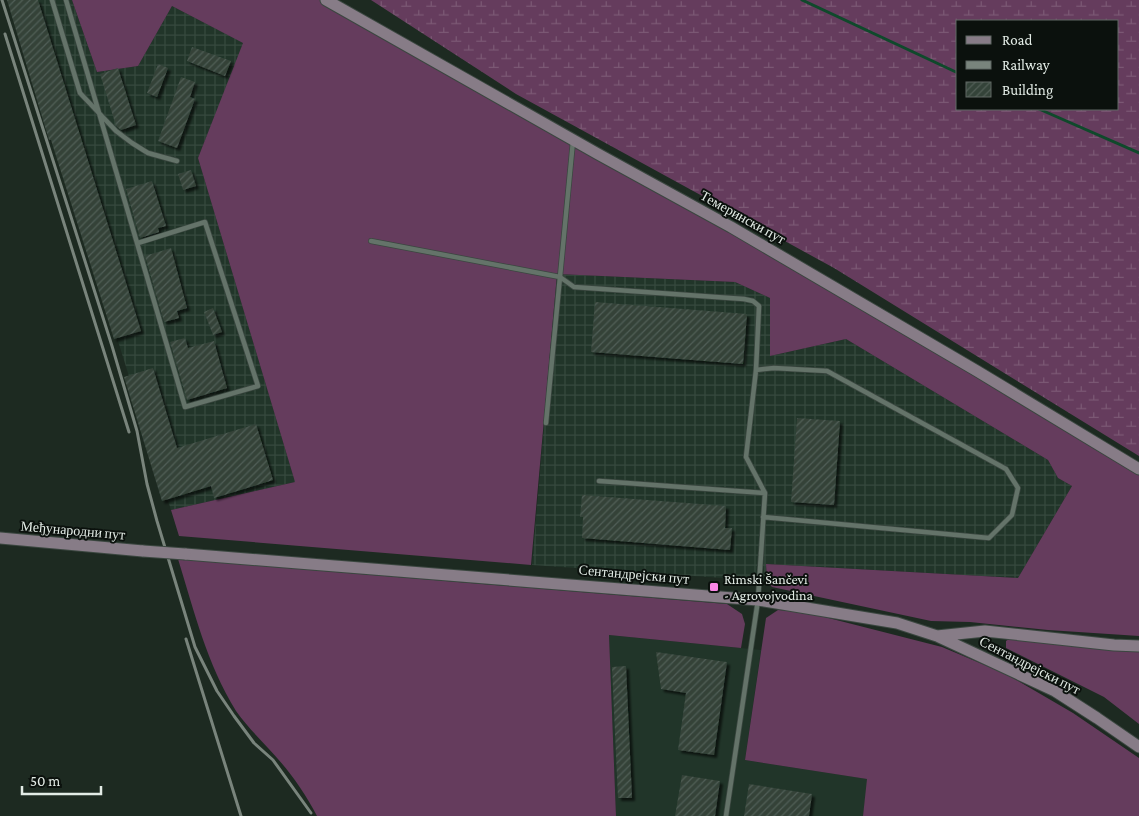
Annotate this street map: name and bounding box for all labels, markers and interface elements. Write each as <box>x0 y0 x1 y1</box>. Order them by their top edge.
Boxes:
legend <box>956 20 1119 110</box>
text: Road <box>1002 32 1033 48</box>
text: Railway <box>1002 57 1050 74</box>
text: Building <box>1002 82 1053 99</box>
street label: Темерински пут <box>698 187 788 247</box>
street label: Међународни пут <box>20 517 126 543</box>
street label: Сентандрејски пут <box>578 561 690 587</box>
place label: Rimski Šančevi - Agrovojvodina <box>724 571 814 604</box>
marker: Rimski Šančevi - Agrovojvodina <box>708 581 720 593</box>
street label: Сентандрејски пут <box>977 633 1083 697</box>
scale bar <box>22 764 101 796</box>
text: 50 m <box>30 773 60 789</box>

